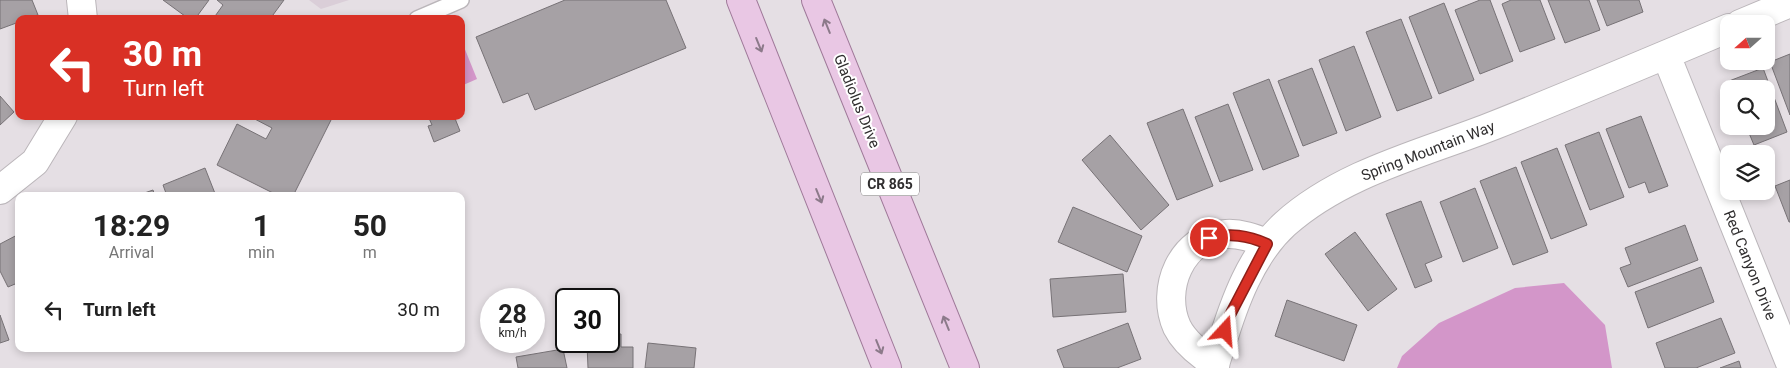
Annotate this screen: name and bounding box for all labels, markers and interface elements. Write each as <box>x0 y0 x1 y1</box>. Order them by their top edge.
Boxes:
north arrow <box>1720 15 1775 70</box>
map controls <box>1720 15 1775 200</box>
one-way arrow <box>822 19 831 34</box>
text: 30 m <box>123 34 202 75</box>
icon: left <box>40 35 105 100</box>
one-way arrow <box>755 37 764 52</box>
street label: Gladiolus Drive <box>830 51 884 151</box>
text: Turn left <box>123 76 204 101</box>
button: search <box>1720 80 1775 135</box>
street label: Spring Mountain Way <box>1359 117 1497 185</box>
button: layers <box>1720 145 1775 200</box>
road number: CR 865 <box>861 172 919 195</box>
one-way arrow <box>815 188 824 203</box>
street label: Red Canyon Drive <box>1720 207 1780 323</box>
text: 18:29 <box>93 208 170 243</box>
text: 1 <box>253 208 270 243</box>
text: 50 <box>353 208 387 243</box>
pin <box>1188 217 1230 259</box>
icon: arrive <box>1195 224 1223 252</box>
text: Arrival <box>109 243 154 262</box>
text: min <box>248 243 275 262</box>
text: m <box>363 243 377 262</box>
speed limit sign: 30 <box>555 288 620 353</box>
icon: left <box>40 296 68 324</box>
text: Turn left <box>83 298 156 321</box>
text: 30 m <box>397 298 440 321</box>
text: 28 <box>498 300 527 329</box>
position arrow <box>1198 304 1250 356</box>
one-way arrow <box>941 316 951 331</box>
text: km/h <box>498 326 527 340</box>
one-way arrow <box>875 340 884 355</box>

